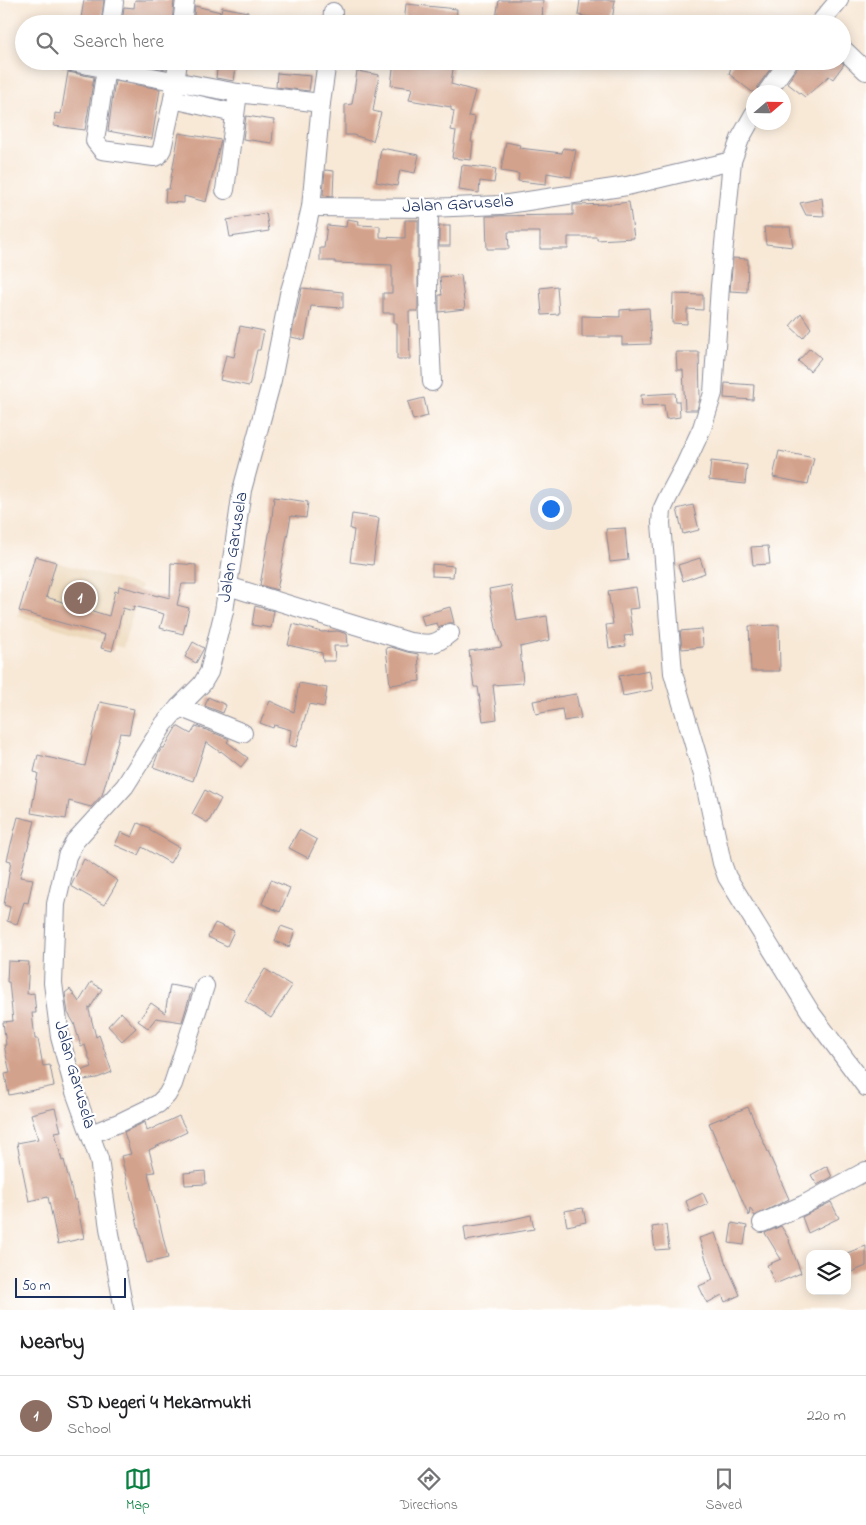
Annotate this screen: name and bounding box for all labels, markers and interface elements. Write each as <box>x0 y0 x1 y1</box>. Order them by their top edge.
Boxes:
search box <box>15 15 851 70</box>
icon: search <box>33 29 61 57</box>
text: Search here <box>73 29 164 56</box>
north arrow <box>746 85 791 130</box>
street label: Jalan Garusela <box>402 189 514 221</box>
street label: Jalan Garusela <box>212 490 256 604</box>
your location <box>538 496 564 522</box>
pin: 1 <box>64 579 96 617</box>
street label: Jalan Garusela <box>46 1018 102 1132</box>
map controls <box>806 1250 851 1295</box>
button: layers <box>806 1250 851 1295</box>
scale bar <box>15 1275 126 1298</box>
text: 50 m <box>22 1276 50 1297</box>
text: Nearby <box>20 1328 84 1358</box>
text: SD Negeri 4 Mekarmukti <box>67 1390 251 1417</box>
text: 1 <box>33 1404 39 1428</box>
text: 220 m <box>807 1404 846 1428</box>
text: School <box>67 1417 111 1441</box>
tab: Map <box>124 1465 152 1516</box>
tab: Directions <box>400 1465 458 1516</box>
tab: Saved <box>706 1465 742 1516</box>

